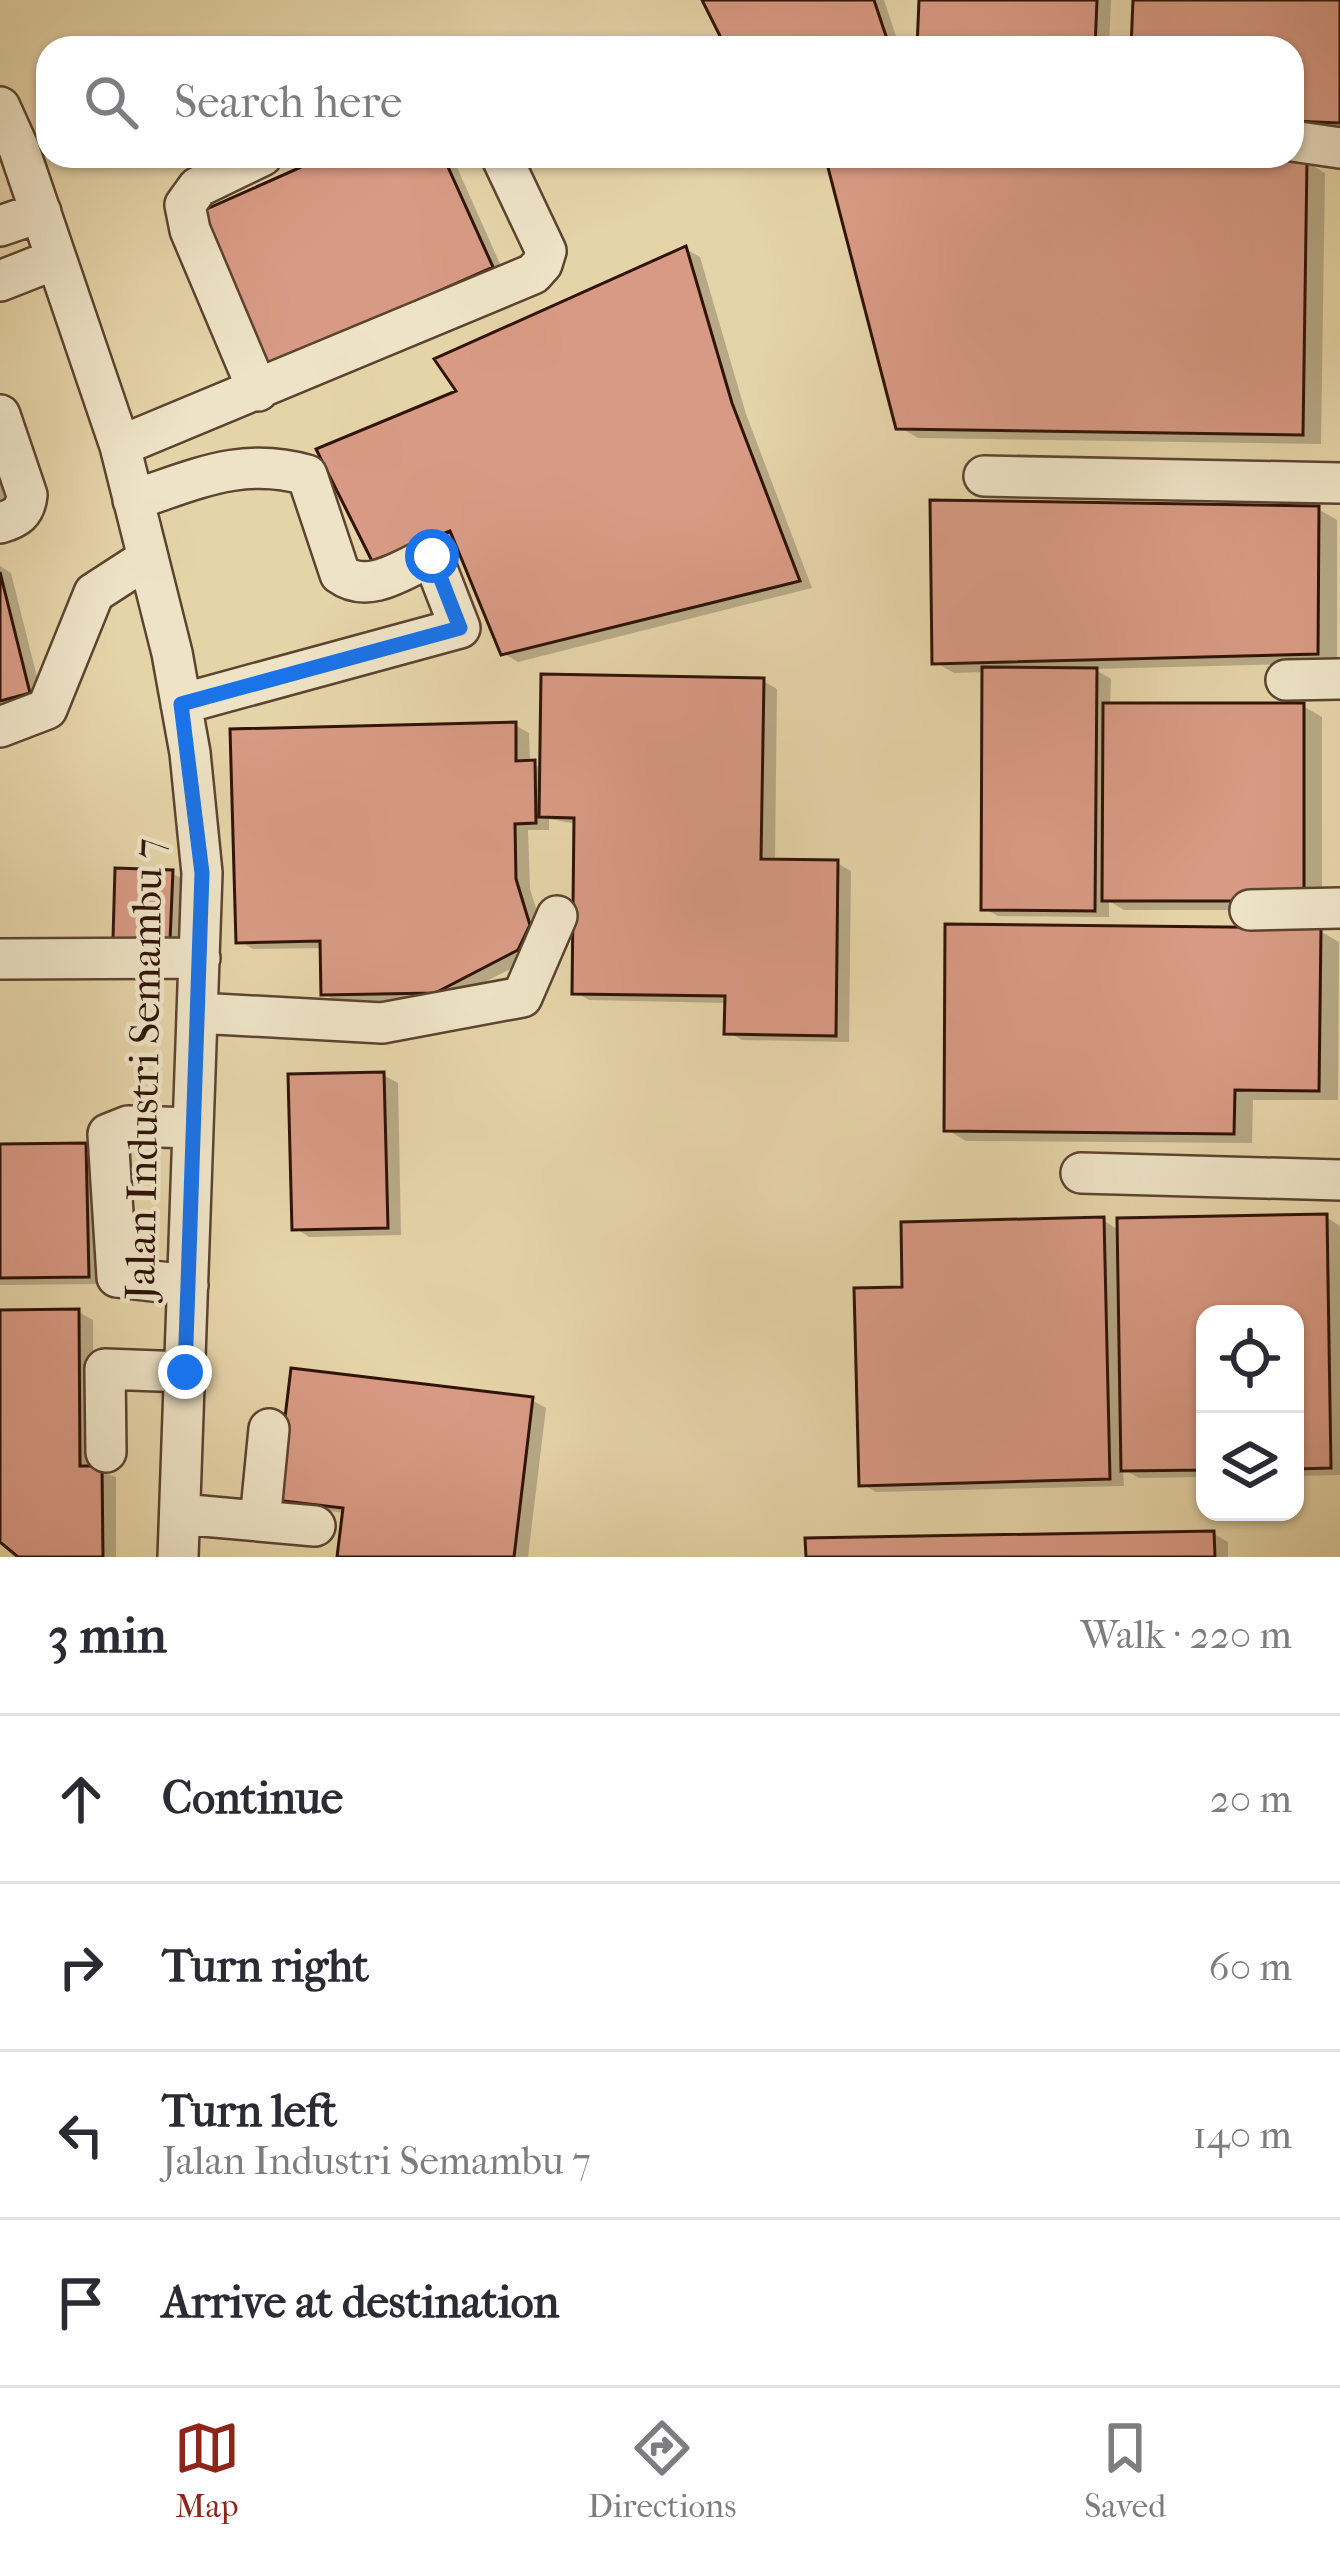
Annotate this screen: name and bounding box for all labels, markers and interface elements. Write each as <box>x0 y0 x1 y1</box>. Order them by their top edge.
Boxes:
search box <box>36 36 1304 168</box>
icon: search <box>78 69 144 135</box>
text: Search here <box>174 76 402 129</box>
route start <box>405 529 459 583</box>
street label: Jalan Industri Semambu 7 <box>116 838 173 1303</box>
map controls <box>1196 1305 1304 1521</box>
button: locate <box>1196 1305 1304 1413</box>
route end <box>158 1345 212 1399</box>
button: layers <box>1196 1413 1304 1521</box>
text: 3 min <box>48 1605 167 1665</box>
text: Walk · 220 m <box>1080 1612 1292 1658</box>
icon: ahead <box>48 1766 114 1832</box>
text: Continue <box>162 1772 343 1825</box>
text: 20 m <box>1210 1776 1292 1822</box>
icon: right <box>48 1934 114 2000</box>
text: Turn right <box>162 1940 369 1993</box>
text: 60 m <box>1209 1944 1292 1990</box>
text: Turn left <box>162 2085 337 2138</box>
icon: left <box>48 2102 114 2168</box>
text: 140 m <box>1193 2112 1292 2158</box>
text: Jalan Industri Semambu 7 <box>162 2138 591 2184</box>
icon: arrive <box>48 2270 114 2336</box>
text: Arrive at destination <box>162 2276 559 2329</box>
tab: Map <box>174 2415 240 2526</box>
tab: Directions <box>588 2415 736 2526</box>
tab: Saved <box>1084 2415 1166 2526</box>

